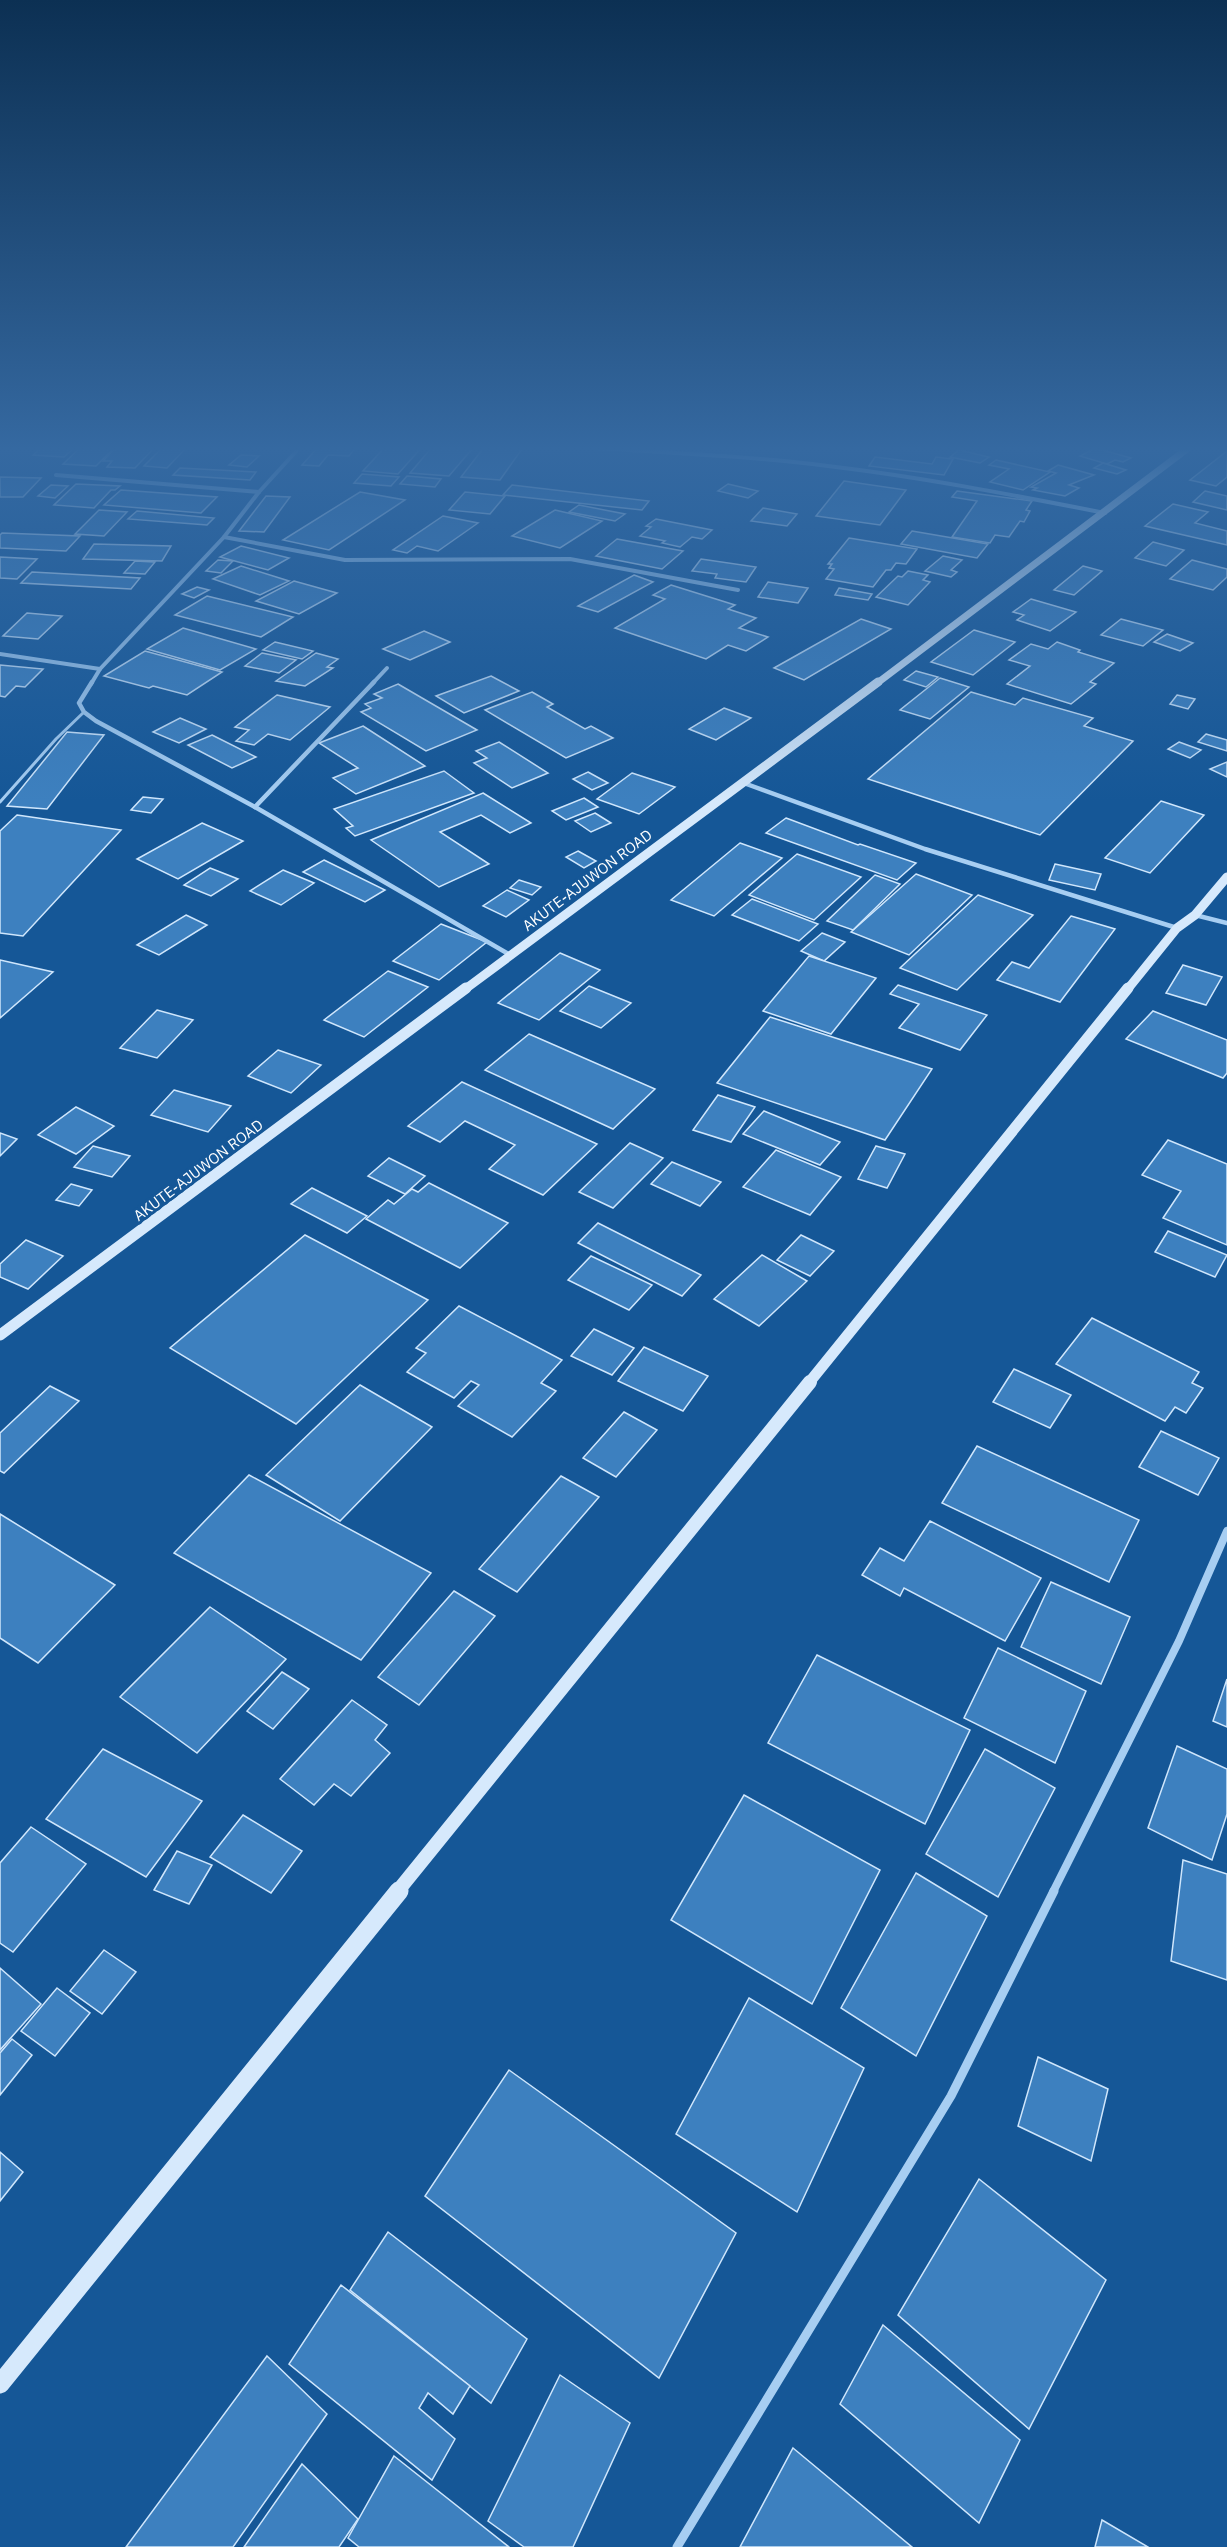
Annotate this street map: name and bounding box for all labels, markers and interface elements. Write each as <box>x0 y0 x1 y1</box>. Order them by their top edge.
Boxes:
street label: AKUTE-AJUWON ROAD <box>518 825 656 935</box>
street label: AKUTE-AJUWON ROAD <box>129 1115 267 1225</box>

